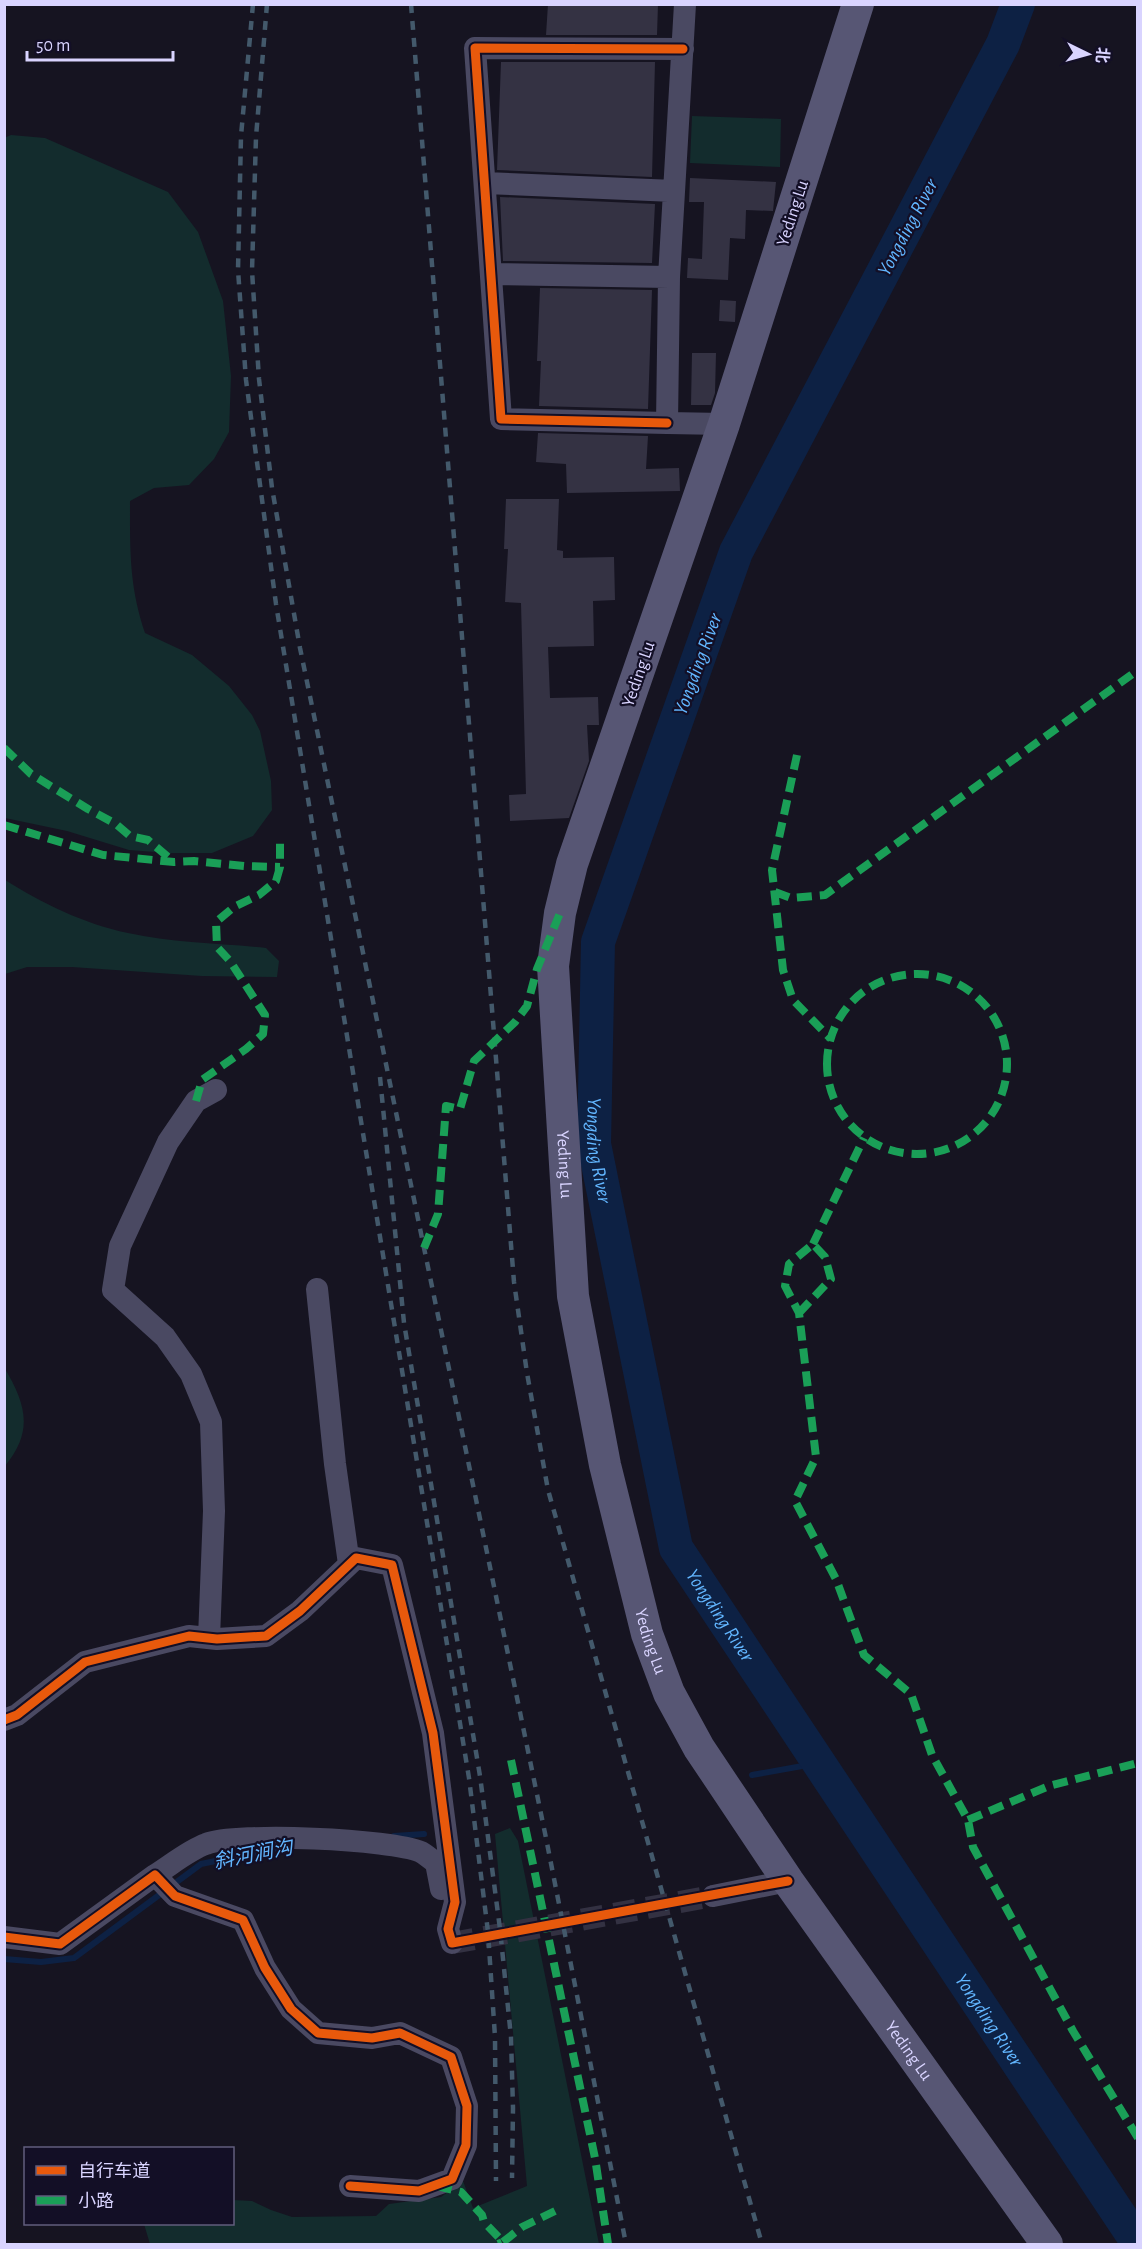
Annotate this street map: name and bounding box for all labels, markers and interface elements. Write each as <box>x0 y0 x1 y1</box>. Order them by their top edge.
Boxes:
scale bar <box>27 24 172 62</box>
north arrow <box>1058 24 1118 84</box>
text: 50 m <box>36 37 70 55</box>
text: 北 <box>1093 47 1112 64</box>
water label: Yongding River <box>874 175 942 279</box>
street label: Yeding Lu <box>774 178 812 248</box>
water label: Yongding River <box>670 611 726 718</box>
street label: Yeding Lu <box>619 639 659 709</box>
water label: Yongding River <box>583 1097 615 1205</box>
street label: Yeding Lu <box>553 1130 575 1199</box>
water label: Yongding River <box>682 1566 758 1666</box>
street label: Yeding Lu <box>631 1607 669 1677</box>
water label: 斜河涧沟 <box>212 1836 296 1872</box>
water label: Yongding River <box>951 1970 1027 2071</box>
street label: Yeding Lu <box>881 2018 935 2084</box>
legend <box>24 2147 234 2225</box>
text: 自行车道 <box>78 2161 150 2181</box>
text: 小路 <box>78 2191 114 2211</box>

